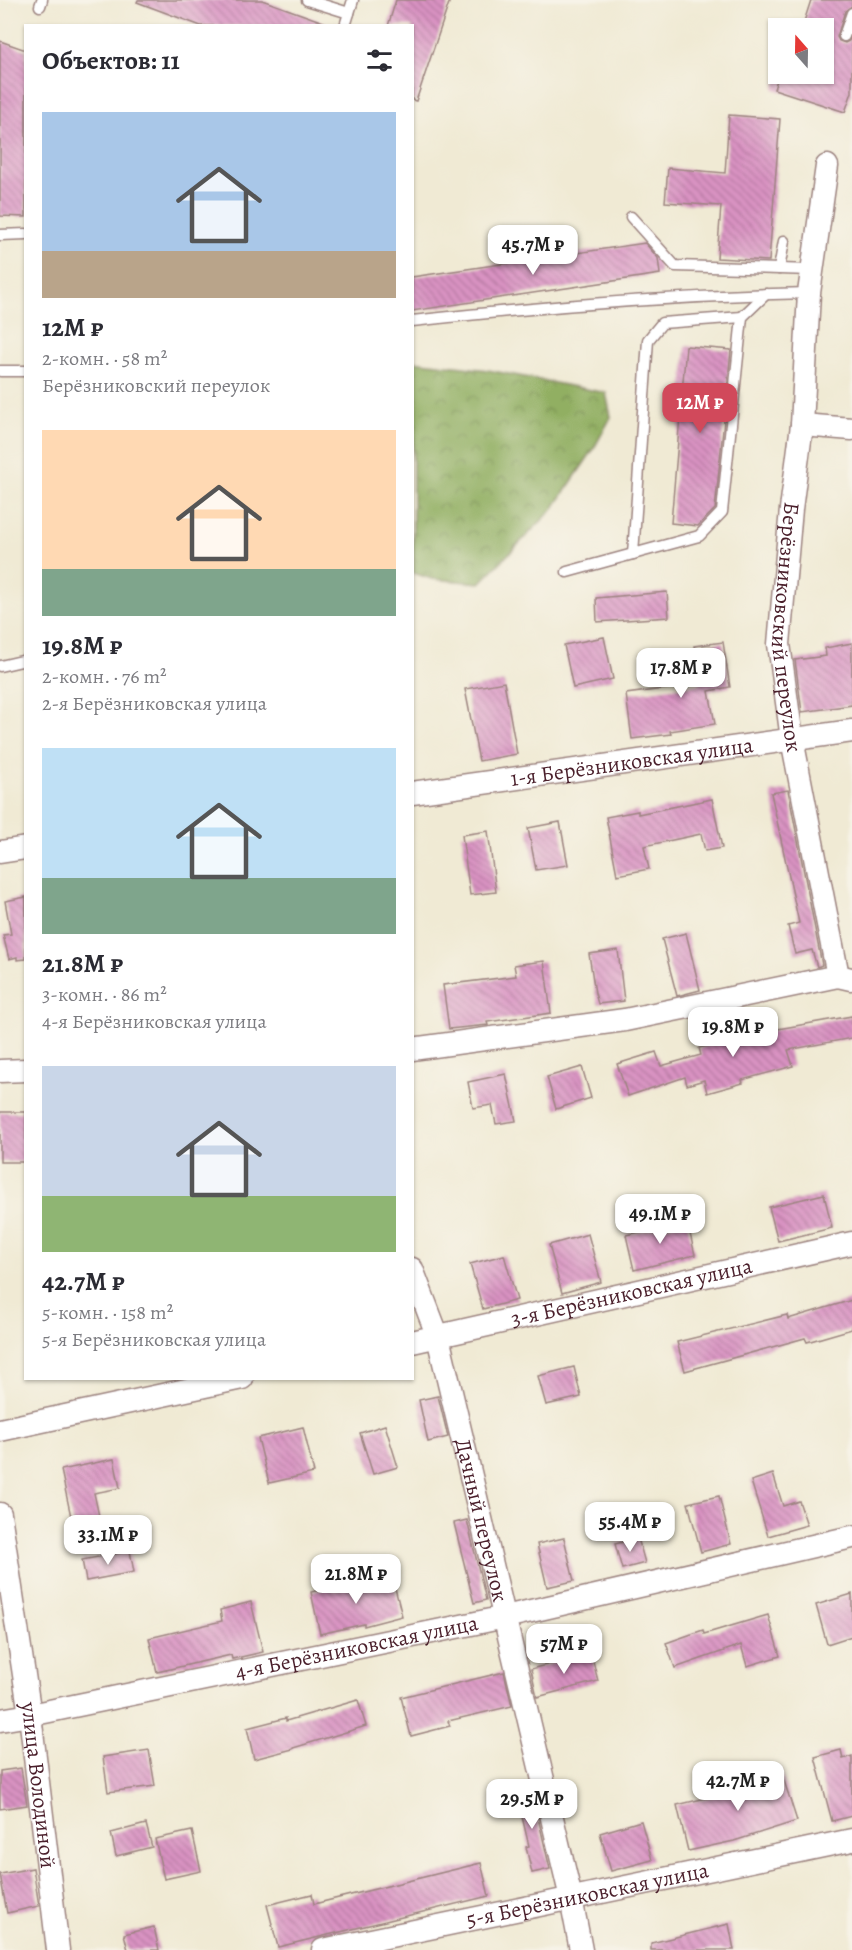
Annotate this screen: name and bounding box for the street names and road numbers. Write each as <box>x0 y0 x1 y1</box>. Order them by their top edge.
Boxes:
street label: Берёзниковский переулок <box>764 500 809 755</box>
street label: 1-я Берёзниковская улица <box>508 730 756 794</box>
street label: 3-я Берёзниковская улица <box>508 1251 756 1334</box>
street label: Дачный переулок <box>448 1435 515 1605</box>
street label: 4-я Берёзниковская улица <box>233 1608 482 1687</box>
street label: улица Володиной <box>13 1699 63 1870</box>
street label: 5-я Берёзниковская улица <box>463 1855 712 1935</box>

